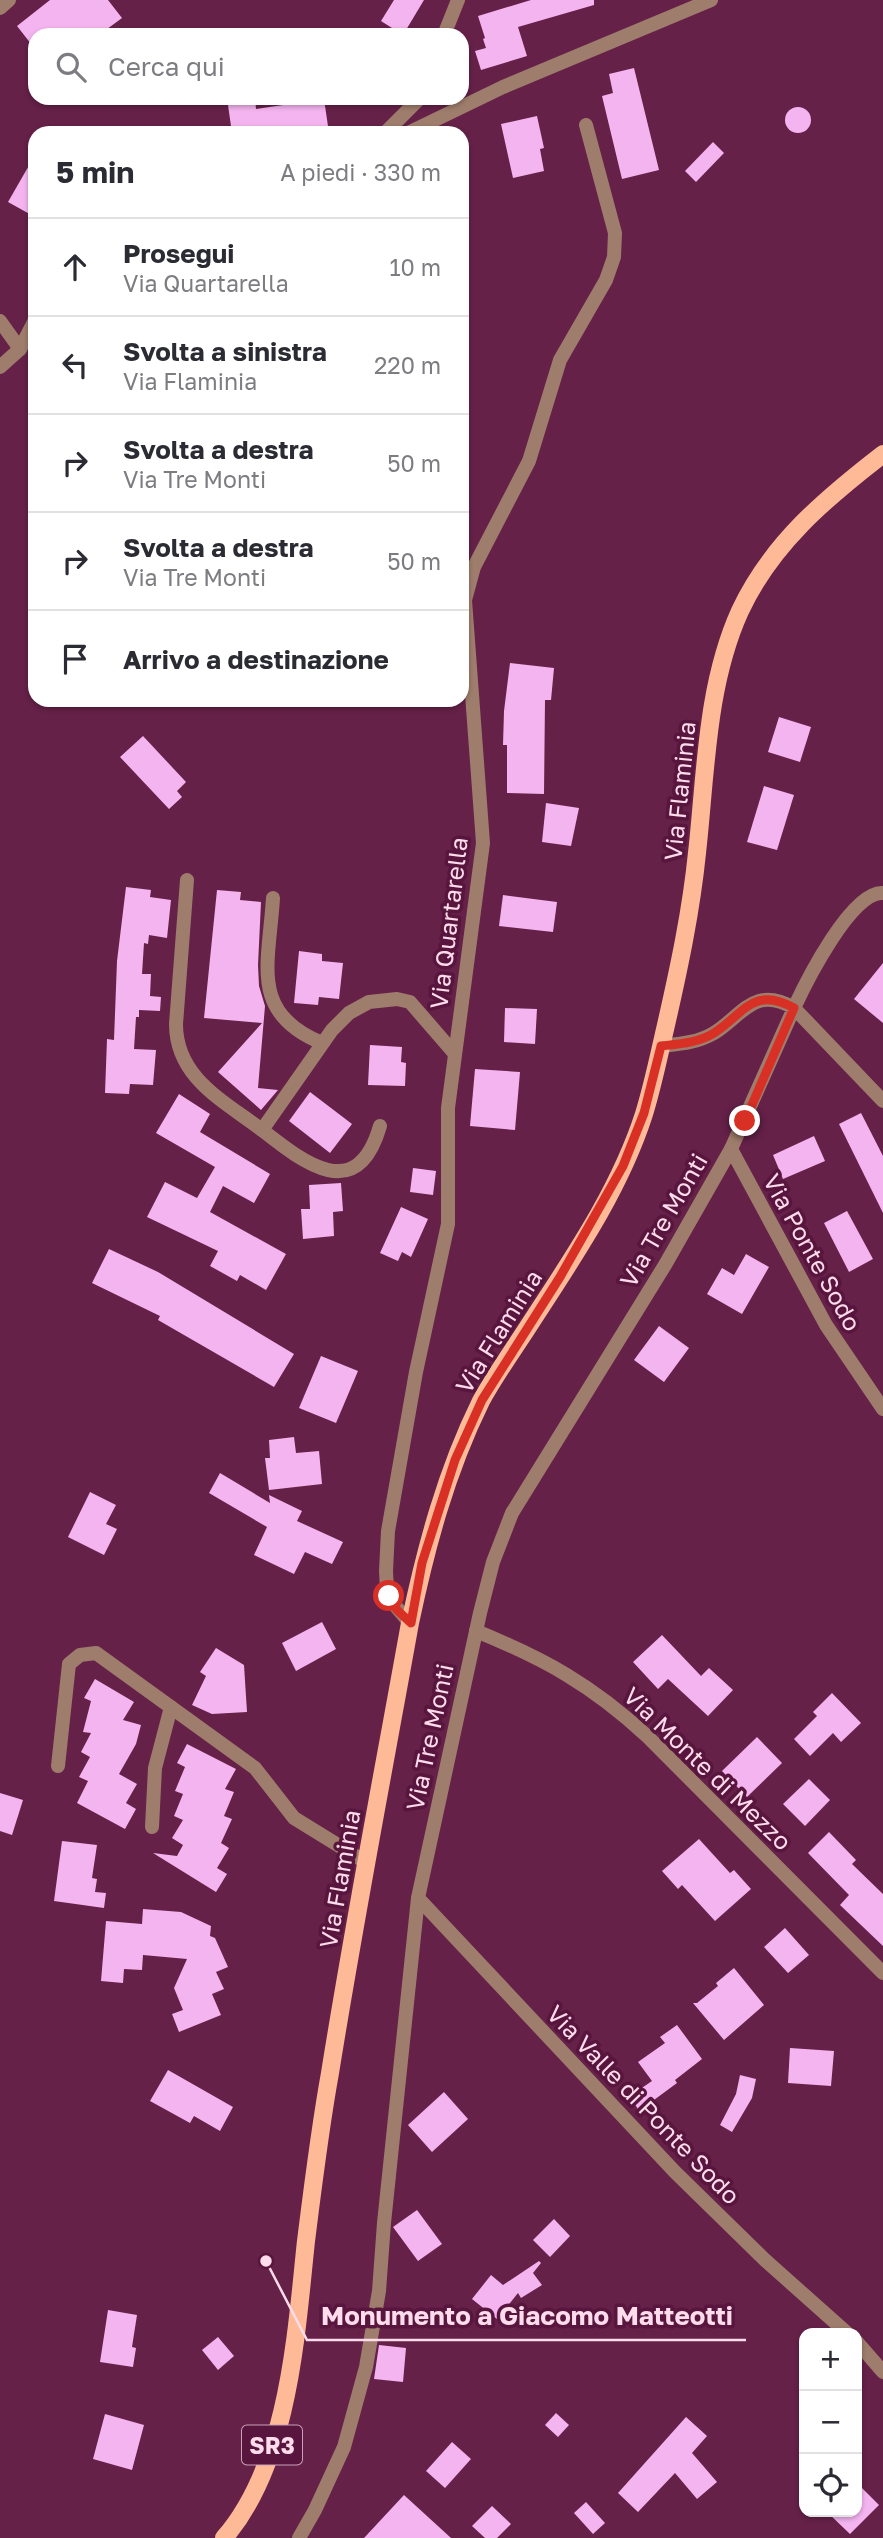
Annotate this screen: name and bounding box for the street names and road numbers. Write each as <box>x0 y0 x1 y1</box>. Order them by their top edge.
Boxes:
street label: Via Flaminia <box>657 720 701 862</box>
street label: Via Quartarella <box>423 835 473 1011</box>
street label: Via Tre Monti <box>613 1148 713 1292</box>
street label: Via Ponte Sodo <box>758 1168 868 1336</box>
street label: Via Flaminia <box>449 1264 547 1398</box>
street label: Via Tre Monti <box>399 1661 459 1813</box>
street label: Via Monte di Mezzo <box>618 1680 798 1856</box>
street label: Via Flaminia <box>313 1808 365 1950</box>
street label: Via Valle di Ponte Sodo <box>541 1998 747 2210</box>
road number: SR3 <box>242 2426 302 2464</box>

